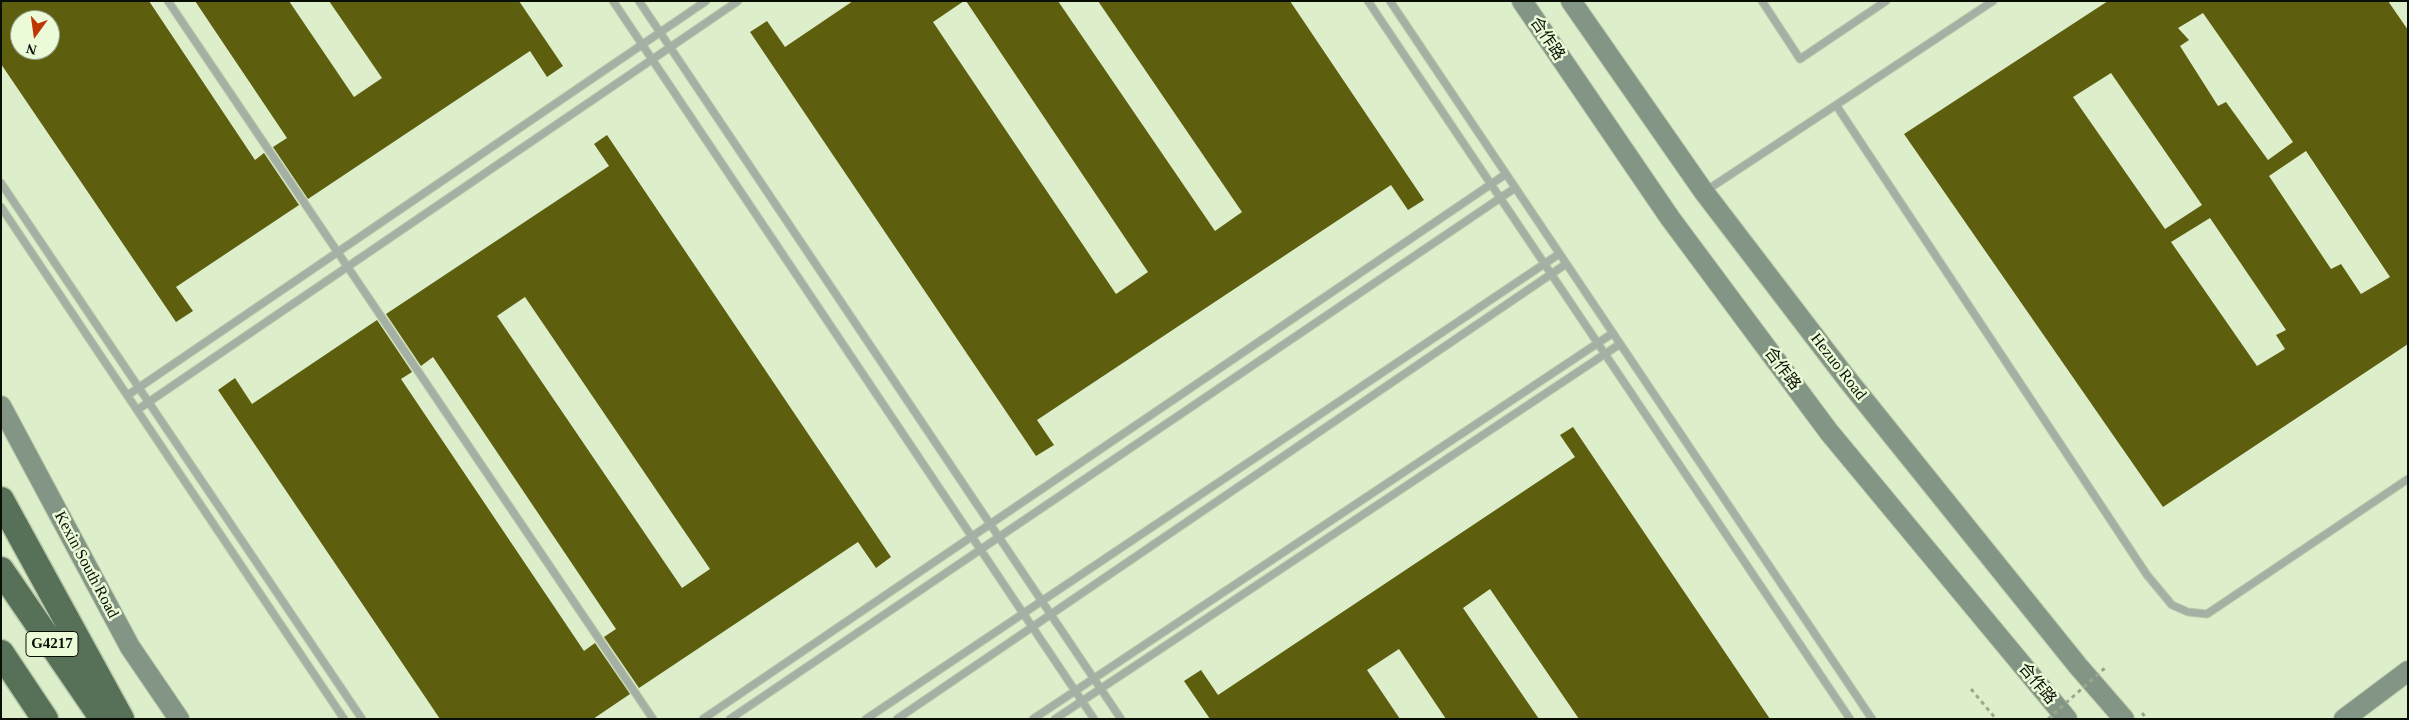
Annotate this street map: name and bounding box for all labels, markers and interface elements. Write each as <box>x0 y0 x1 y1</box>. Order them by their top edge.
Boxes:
north arrow <box>10 10 60 60</box>
street label: 合作路 <box>1526 14 1568 64</box>
text: N <box>25 41 38 58</box>
street label: Hezuo Road <box>1806 330 1870 404</box>
street label: 合作路 <box>1760 344 1804 394</box>
street label: Kexin South Road <box>50 508 122 622</box>
road number: G4217 <box>26 632 78 656</box>
street label: 合作路 <box>2014 659 2060 709</box>

